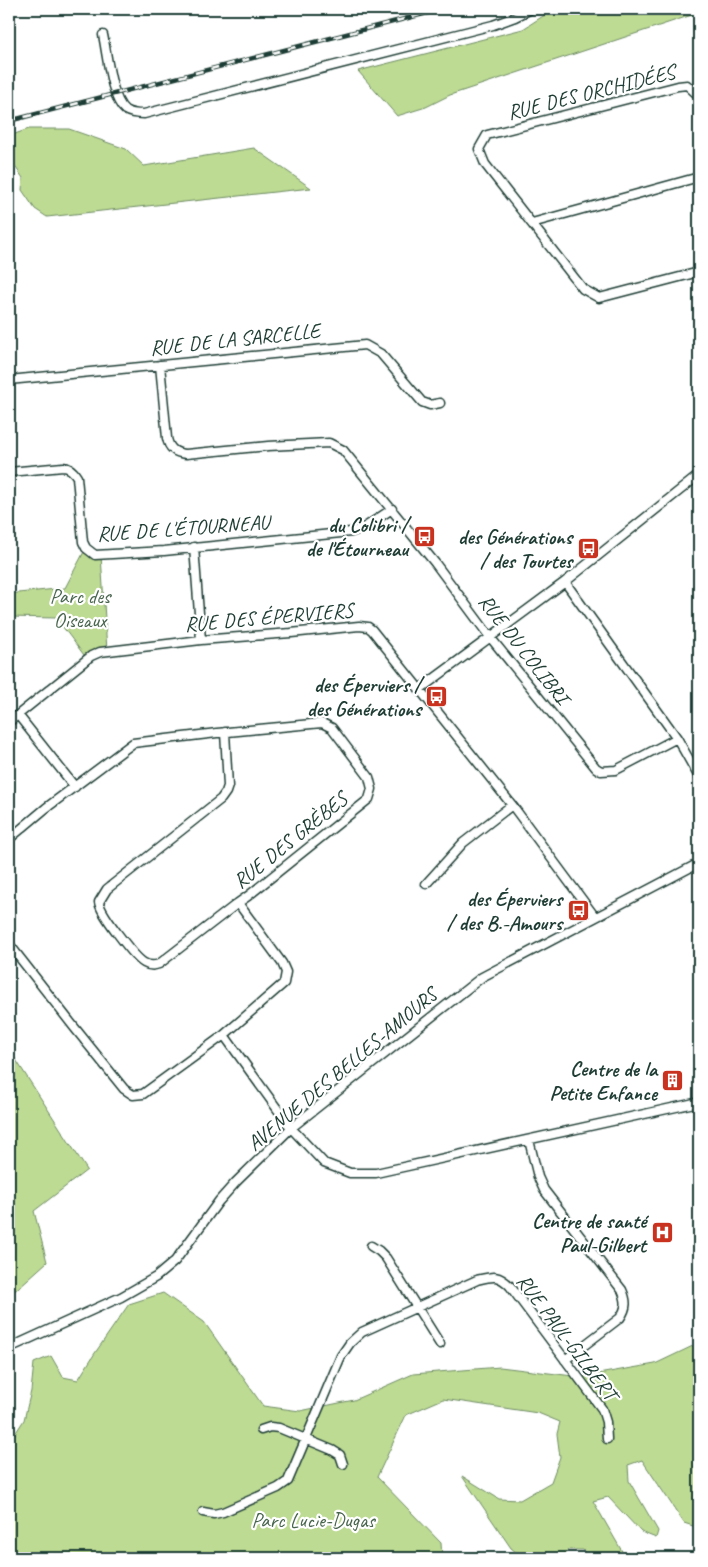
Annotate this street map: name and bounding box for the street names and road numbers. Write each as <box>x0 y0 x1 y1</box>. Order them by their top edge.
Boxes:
street label: RUE DES ORCHIDÉES <box>505 58 681 125</box>
street label: RUE DE LA SARCELLE <box>149 317 324 361</box>
street label: RUE DE L'ÉTOURNEAU <box>96 509 274 547</box>
street label: RUE DU COLIBRI <box>473 589 578 713</box>
street label: RUE DES ÉPERVIERS <box>184 596 357 637</box>
street label: RUE DES GRÈBES <box>228 784 355 894</box>
street label: AVENUE DES BELLES-AMOURS <box>242 980 445 1156</box>
street label: RUE PAUL-GILBERT <box>511 1269 626 1410</box>

